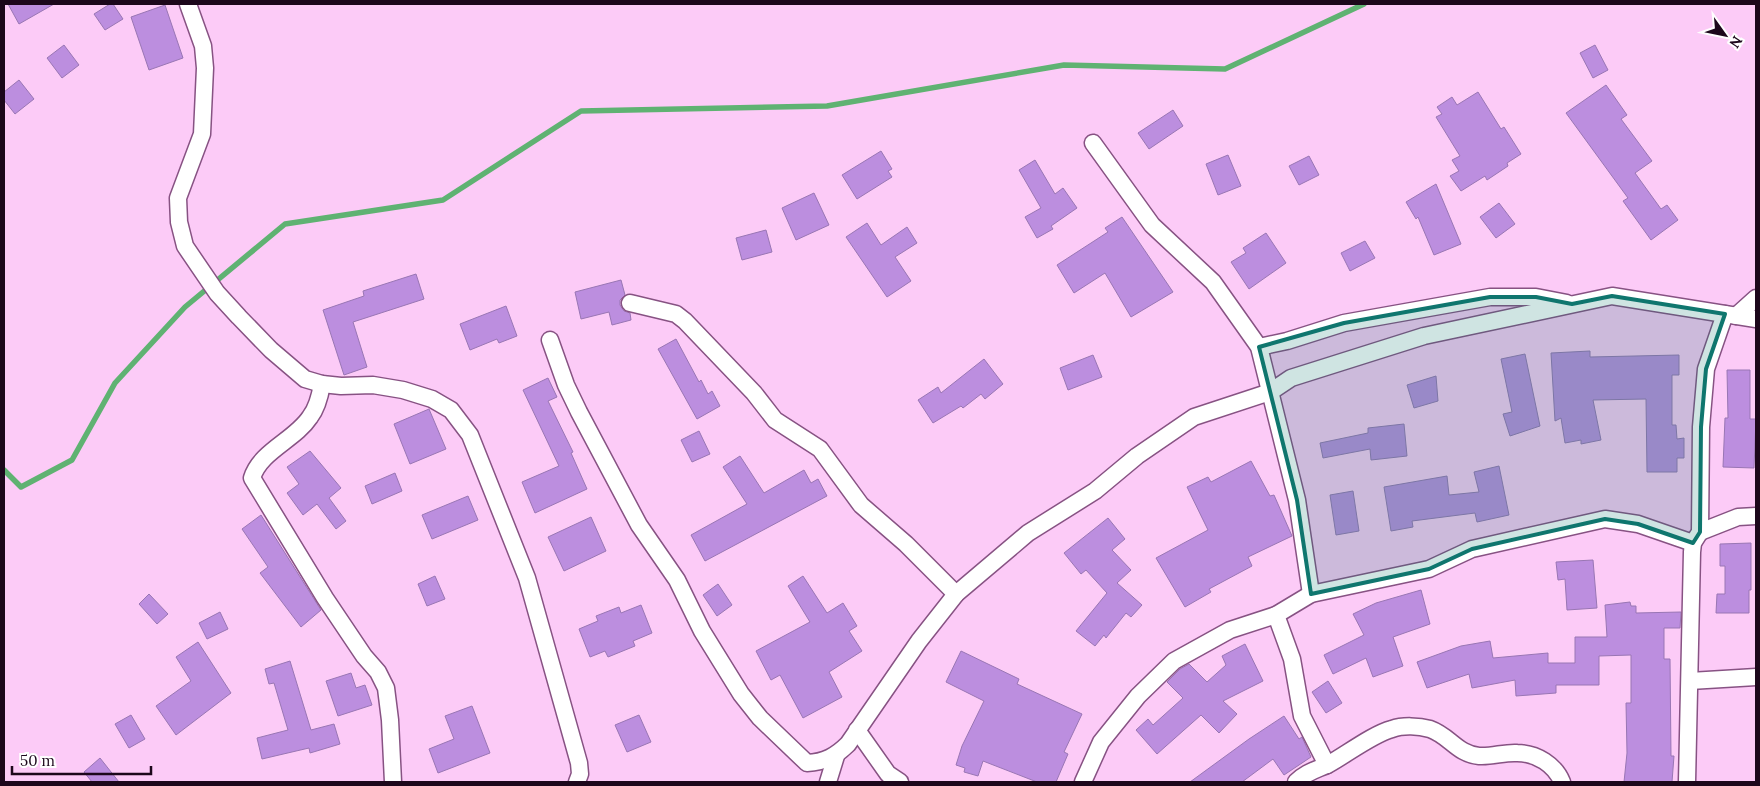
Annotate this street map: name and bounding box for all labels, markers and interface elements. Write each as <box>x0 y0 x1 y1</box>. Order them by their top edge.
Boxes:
north arrow <box>1700 10 1750 60</box>
text: N <box>1725 33 1746 52</box>
scale bar <box>12 744 151 776</box>
text: 50 m <box>20 751 55 770</box>

